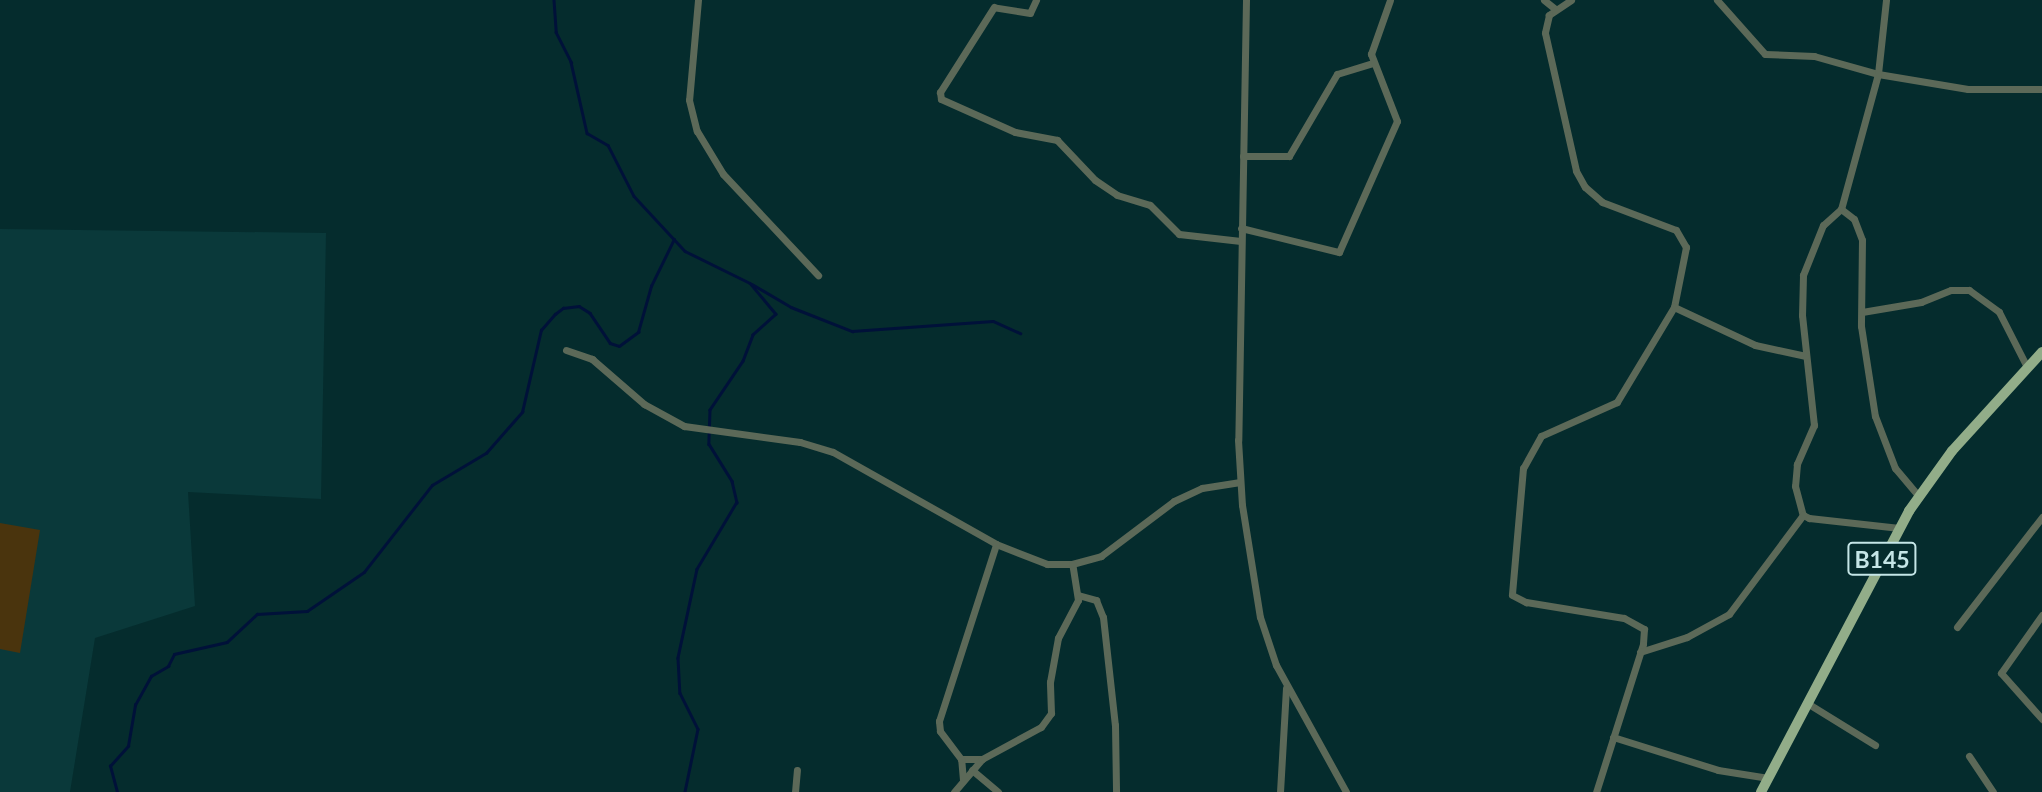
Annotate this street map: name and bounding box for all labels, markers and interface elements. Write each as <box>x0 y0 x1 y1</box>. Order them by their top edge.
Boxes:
road number: B145 <box>1847 540 1917 579</box>

